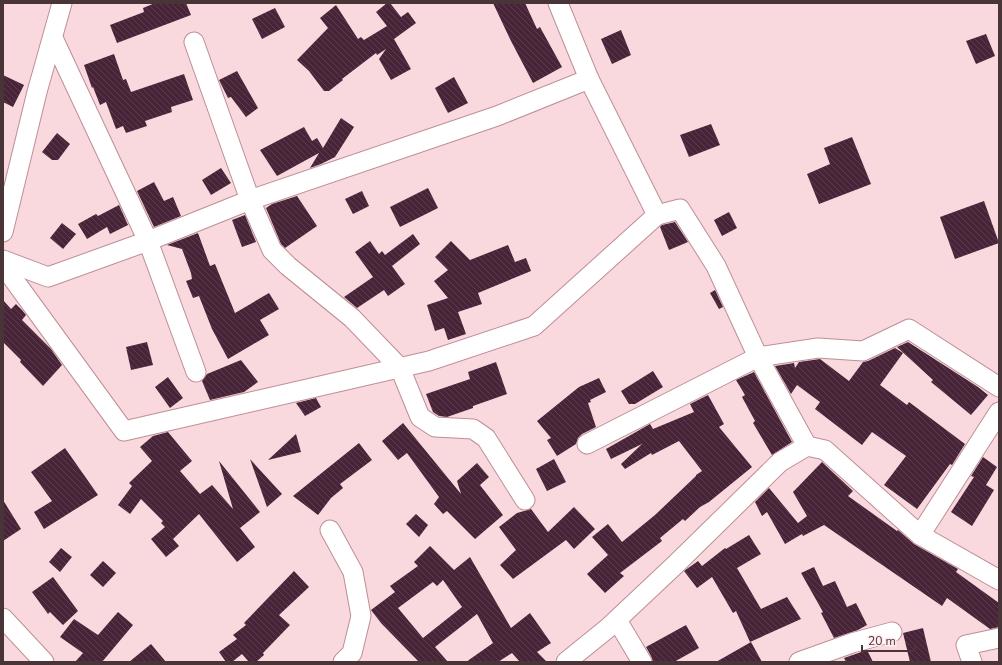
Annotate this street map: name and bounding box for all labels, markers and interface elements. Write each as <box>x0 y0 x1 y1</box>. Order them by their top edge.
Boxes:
scale bar <box>862 627 915 653</box>
text: 20 m <box>868 633 896 649</box>

